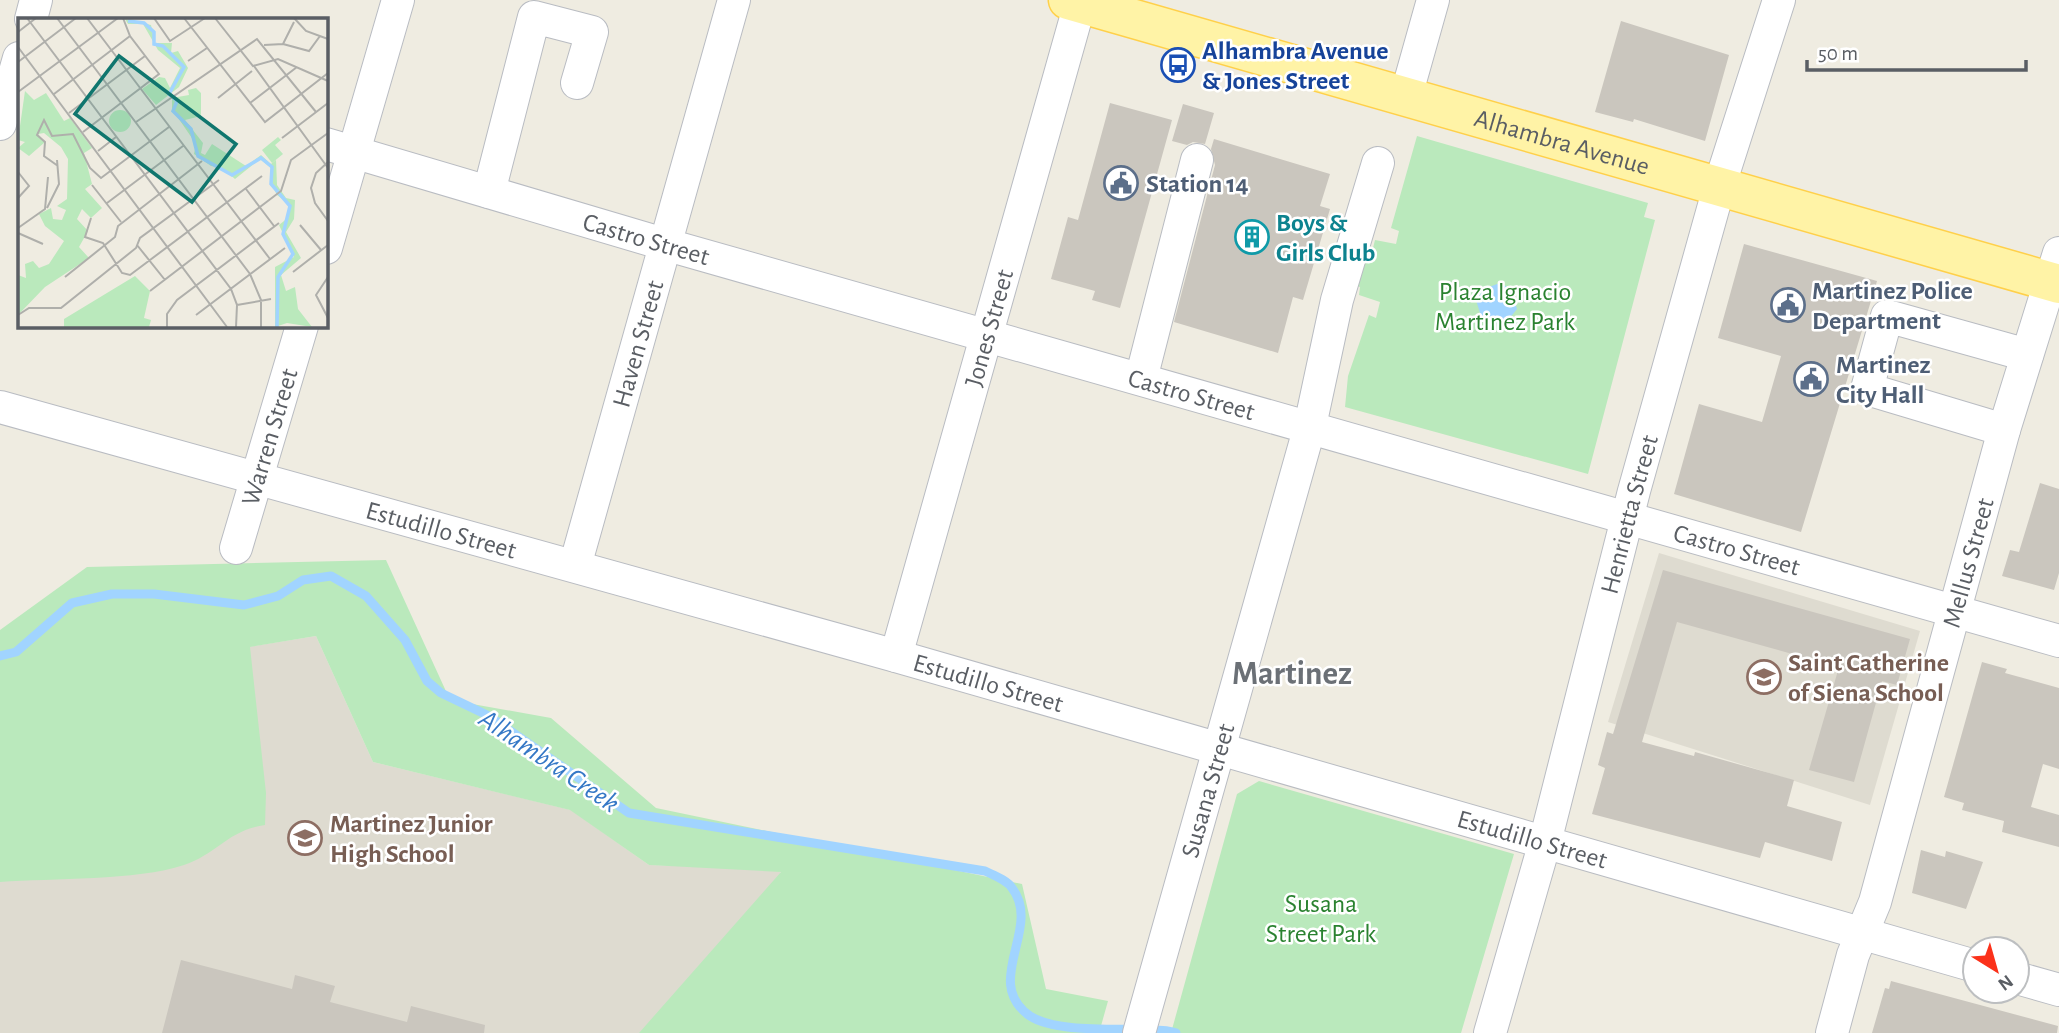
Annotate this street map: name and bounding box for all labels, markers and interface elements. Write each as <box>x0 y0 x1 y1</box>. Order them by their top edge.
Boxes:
inset map <box>18 18 327 327</box>
scale bar <box>1807 28 2026 72</box>
place label: Alhambra Avenue & Jones Street <box>1202 38 1389 94</box>
text: 50 m <box>1818 43 1858 64</box>
bus stop icon: Alhambra Avenue & Jones Street <box>1159 46 1197 84</box>
street label: Alhambra Avenue <box>1471 105 1652 180</box>
public building icon: Station 14 <box>1102 164 1140 202</box>
place label: Station 14 <box>1146 171 1249 197</box>
street label: Castro Street <box>580 209 712 270</box>
place label: Boys & Girls Club <box>1276 210 1375 266</box>
building icon: Boys & Girls Club <box>1233 218 1271 256</box>
street label: Jones Street <box>961 266 1018 390</box>
street label: Haven Street <box>608 278 669 410</box>
place label: Martinez Police Department <box>1812 278 1973 334</box>
park label: Plaza Ignacio Martinez Park <box>1435 279 1575 335</box>
public building icon: Martinez Police Department <box>1769 286 1807 324</box>
place label: Martinez City Hall <box>1836 352 1931 408</box>
public building icon: Martinez City Hall <box>1792 360 1830 398</box>
street label: Castro Street <box>1125 365 1257 425</box>
street label: Warren Street <box>237 366 303 509</box>
street label: Henrietta Street <box>1596 432 1663 597</box>
street label: Mellus Street <box>1939 495 1999 631</box>
street label: Estudillo Street <box>363 497 519 564</box>
street label: Castro Street <box>1670 520 1803 581</box>
street label: Estudillo Street <box>910 650 1066 717</box>
place label: Saint Catherine of Siena School <box>1788 650 1949 706</box>
district label: Martinez <box>1232 658 1352 691</box>
school or university icon: Saint Catherine of Siena School <box>1745 658 1783 696</box>
water label: Alhambra Creek <box>473 704 624 819</box>
street label: Susana Street <box>1177 721 1240 861</box>
street label: Estudillo Street <box>1454 806 1610 874</box>
place label: Martinez Junior High School <box>330 811 493 867</box>
school or university icon: Martinez Junior High School <box>286 819 324 857</box>
park label: Susana Street Park <box>1266 891 1376 947</box>
north arrow <box>1961 935 2031 1005</box>
text: N <box>1994 971 2016 994</box>

